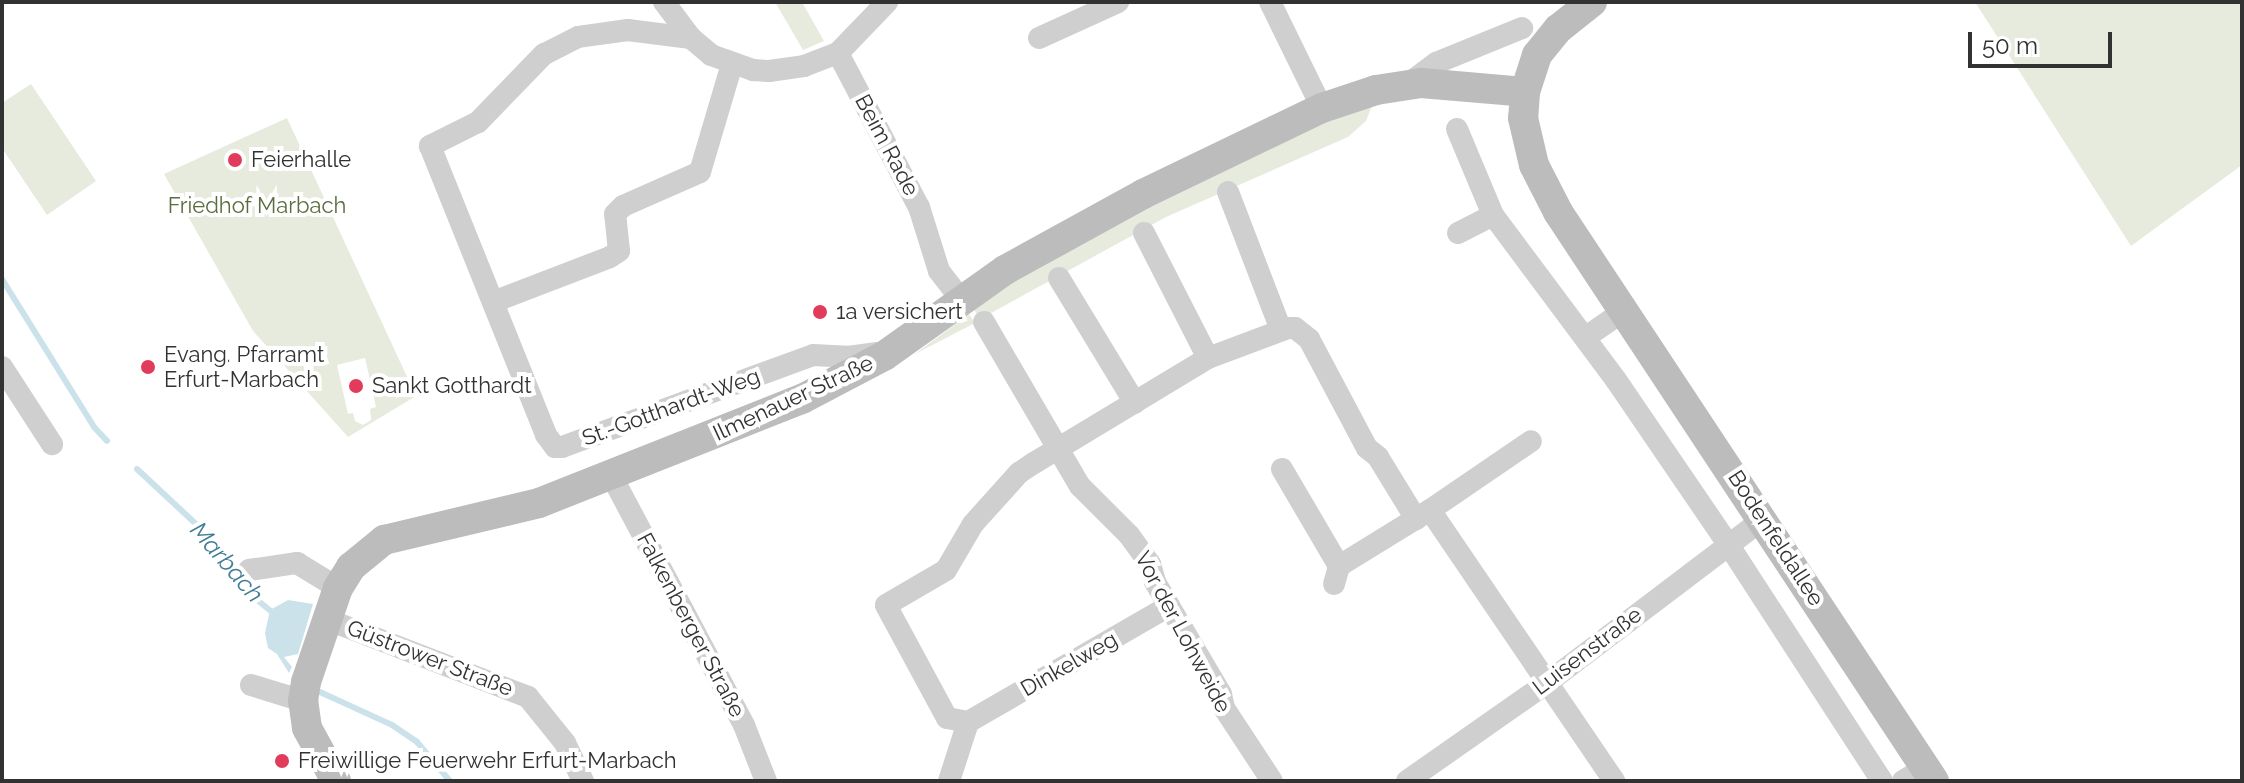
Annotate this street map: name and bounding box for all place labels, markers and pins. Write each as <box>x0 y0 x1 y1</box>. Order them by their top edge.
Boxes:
place label: Feierhalle <box>251 147 351 173</box>
marker: Feierhalle <box>226 151 244 169</box>
place label: 1a versichert <box>836 299 963 325</box>
marker: 1a versichert <box>811 303 829 321</box>
place label: Evang. Pfarramt Erfurt-Marbach <box>164 341 324 392</box>
marker: Evang. Pfarramt Erfurt-Marbach <box>139 358 157 376</box>
place label: Sankt Gotthardt <box>372 373 532 399</box>
marker: Sankt Gotthardt <box>347 377 365 395</box>
place label: Freiwillige Feuerwehr Erfurt-Marbach <box>298 748 677 774</box>
marker: Freiwillige Feuerwehr Erfurt-Marbach <box>273 752 291 770</box>

